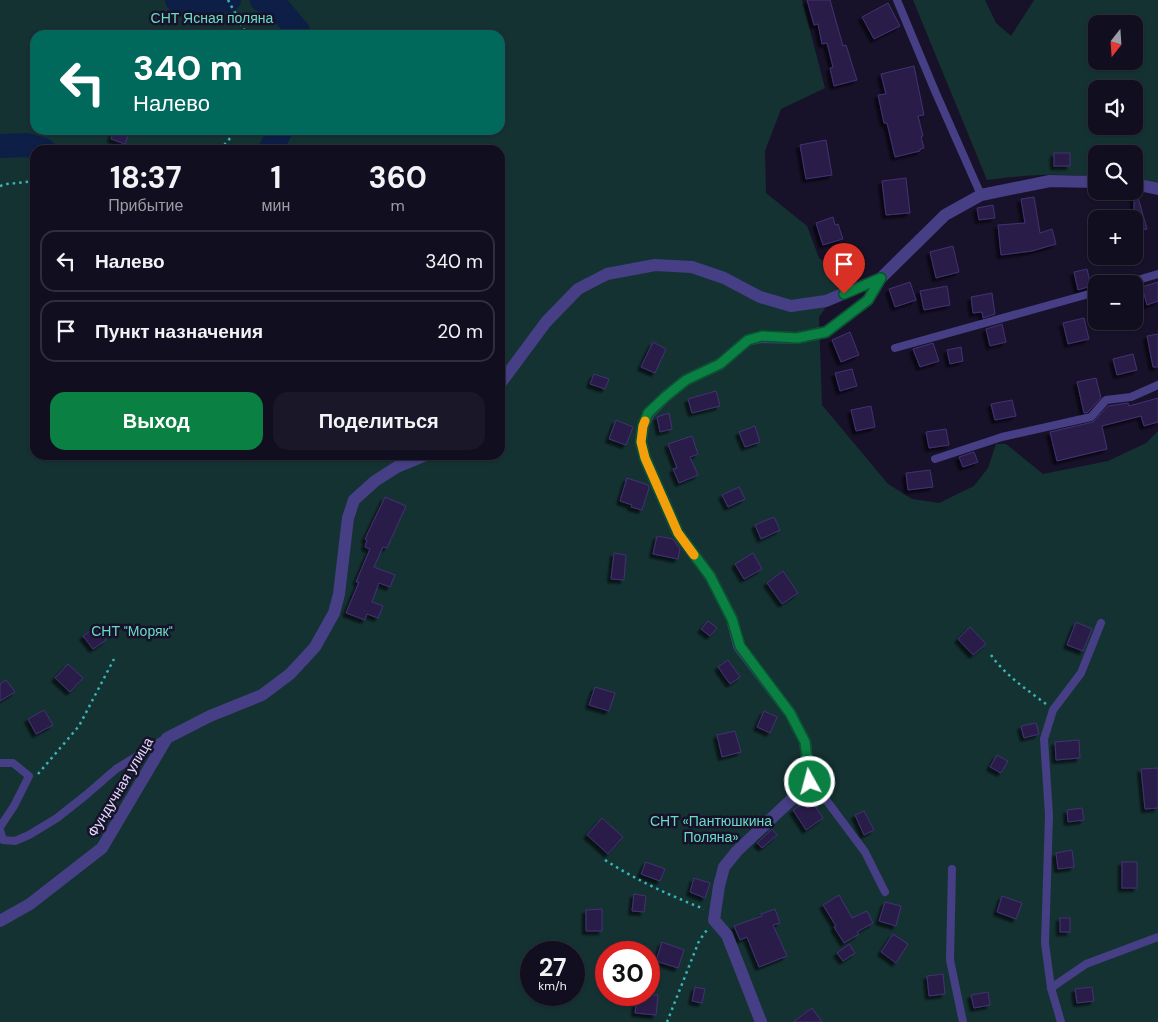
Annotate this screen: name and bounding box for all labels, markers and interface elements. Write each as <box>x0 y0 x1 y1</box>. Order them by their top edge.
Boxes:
park label: СНТ Ясная поляна <box>151 9 274 27</box>
north arrow <box>1088 15 1142 70</box>
map controls <box>1088 15 1143 330</box>
text: 340 m <box>133 45 243 91</box>
icon: left <box>50 50 115 115</box>
button: sound <box>1088 80 1143 135</box>
text: Налево <box>133 89 210 118</box>
button: search <box>1088 145 1143 200</box>
text: 18:37 <box>110 158 182 197</box>
text: 1 <box>271 158 281 197</box>
text: 360 <box>369 158 427 197</box>
text: Прибытие <box>108 195 183 216</box>
text: мин <box>262 195 290 216</box>
text: m <box>391 195 405 216</box>
button: + <box>1088 210 1143 265</box>
pin <box>823 243 865 294</box>
icon: left <box>52 247 80 275</box>
text: Налево <box>95 249 165 274</box>
text: 340 m <box>425 249 483 274</box>
icon: arrive <box>830 250 858 278</box>
button: − <box>1088 275 1143 330</box>
icon: arrive <box>52 317 80 345</box>
text: Пункт назначения <box>95 319 263 344</box>
text: 20 m <box>437 319 483 344</box>
button: Выход <box>50 392 263 450</box>
button: Поделиться <box>273 392 485 450</box>
park label: СНТ "Моряк" <box>91 622 173 640</box>
street label: Фундучная улица <box>83 734 157 840</box>
position arrow <box>783 755 835 807</box>
park label: СНТ «Пантюшкина Поляна» <box>650 812 772 846</box>
speed limit sign: 30 <box>595 941 660 1006</box>
text: 27 <box>539 951 566 984</box>
text: km/h <box>538 978 567 994</box>

